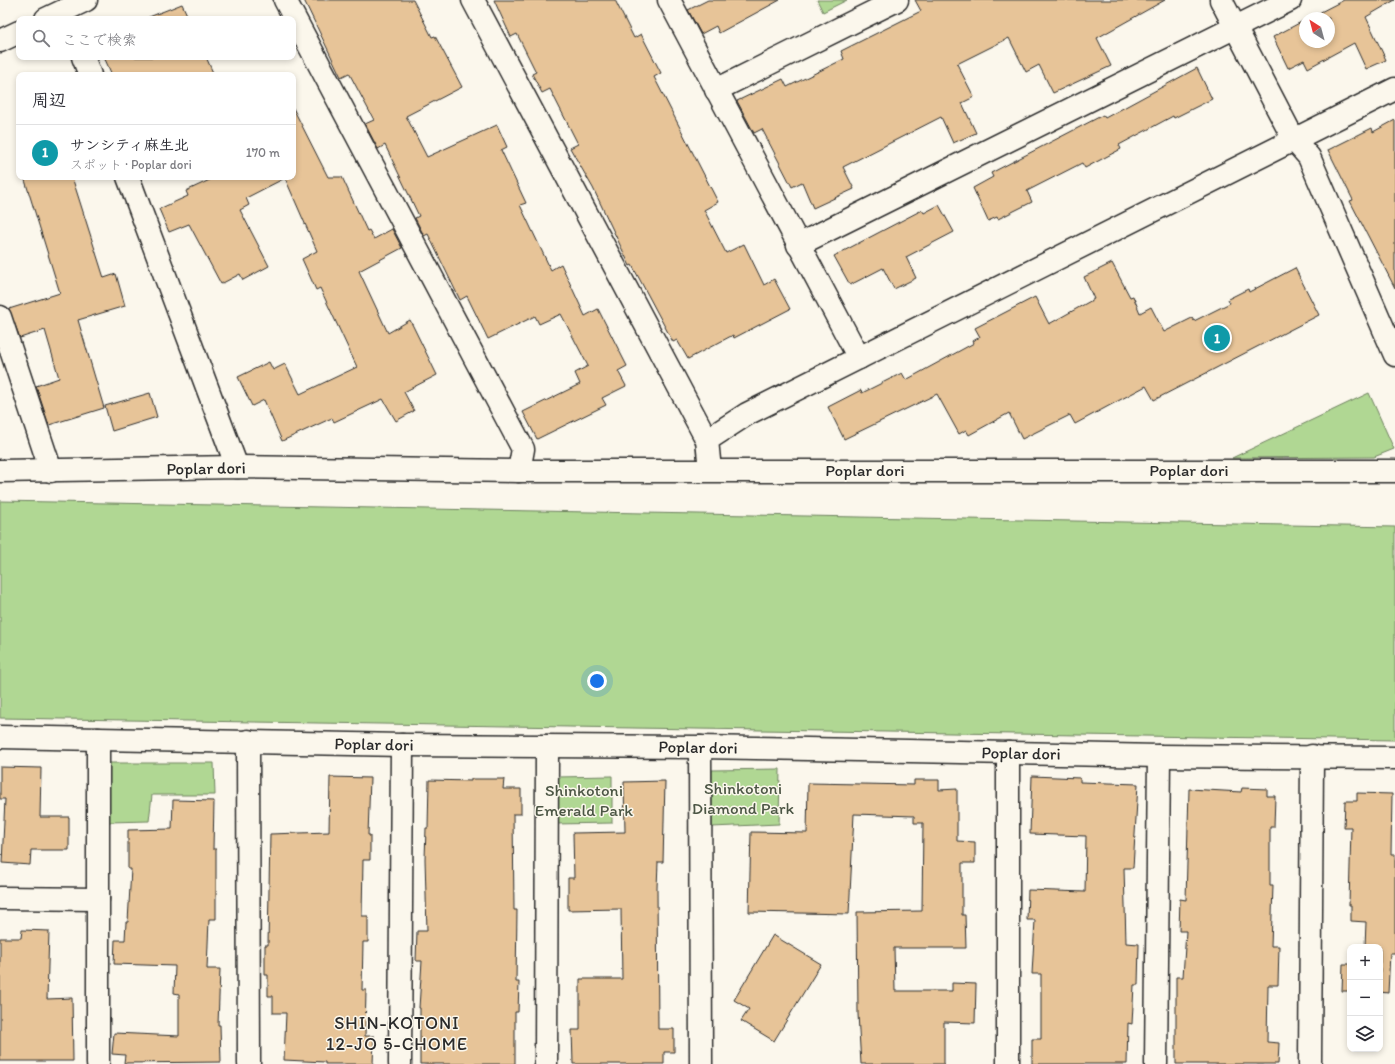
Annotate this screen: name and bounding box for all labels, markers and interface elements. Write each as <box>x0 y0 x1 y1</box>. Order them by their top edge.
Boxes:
north arrow <box>1299 12 1335 48</box>
search box <box>16 16 296 60</box>
icon: search <box>30 27 52 49</box>
text: ここで検索 <box>62 31 137 49</box>
text: 周辺 <box>32 90 66 110</box>
text: サンシティ麻生北 <box>70 136 189 154</box>
text: 1 <box>42 145 48 160</box>
text: 170 m <box>246 145 280 160</box>
text: スポット · Poplar dori <box>70 157 192 172</box>
pin: 1 <box>1204 323 1230 353</box>
street label: Poplar dori <box>166 457 246 479</box>
street label: Poplar dori <box>825 460 905 480</box>
street label: Poplar dori <box>1149 460 1229 480</box>
your location <box>587 671 607 691</box>
street label: Poplar dori <box>334 733 414 755</box>
street label: Poplar dori <box>658 736 738 758</box>
street label: Poplar dori <box>981 742 1061 764</box>
park label: Shinkotoni Diamond Park <box>692 778 795 818</box>
park label: Shinkotoni Emerald Park <box>535 780 633 820</box>
map controls <box>1347 944 1383 1052</box>
button: + <box>1347 944 1383 980</box>
button: − <box>1347 980 1383 1016</box>
district label: SHIN-KOTONI 12-JO 5-CHOME <box>326 1012 468 1055</box>
button: layers <box>1347 1016 1383 1052</box>

